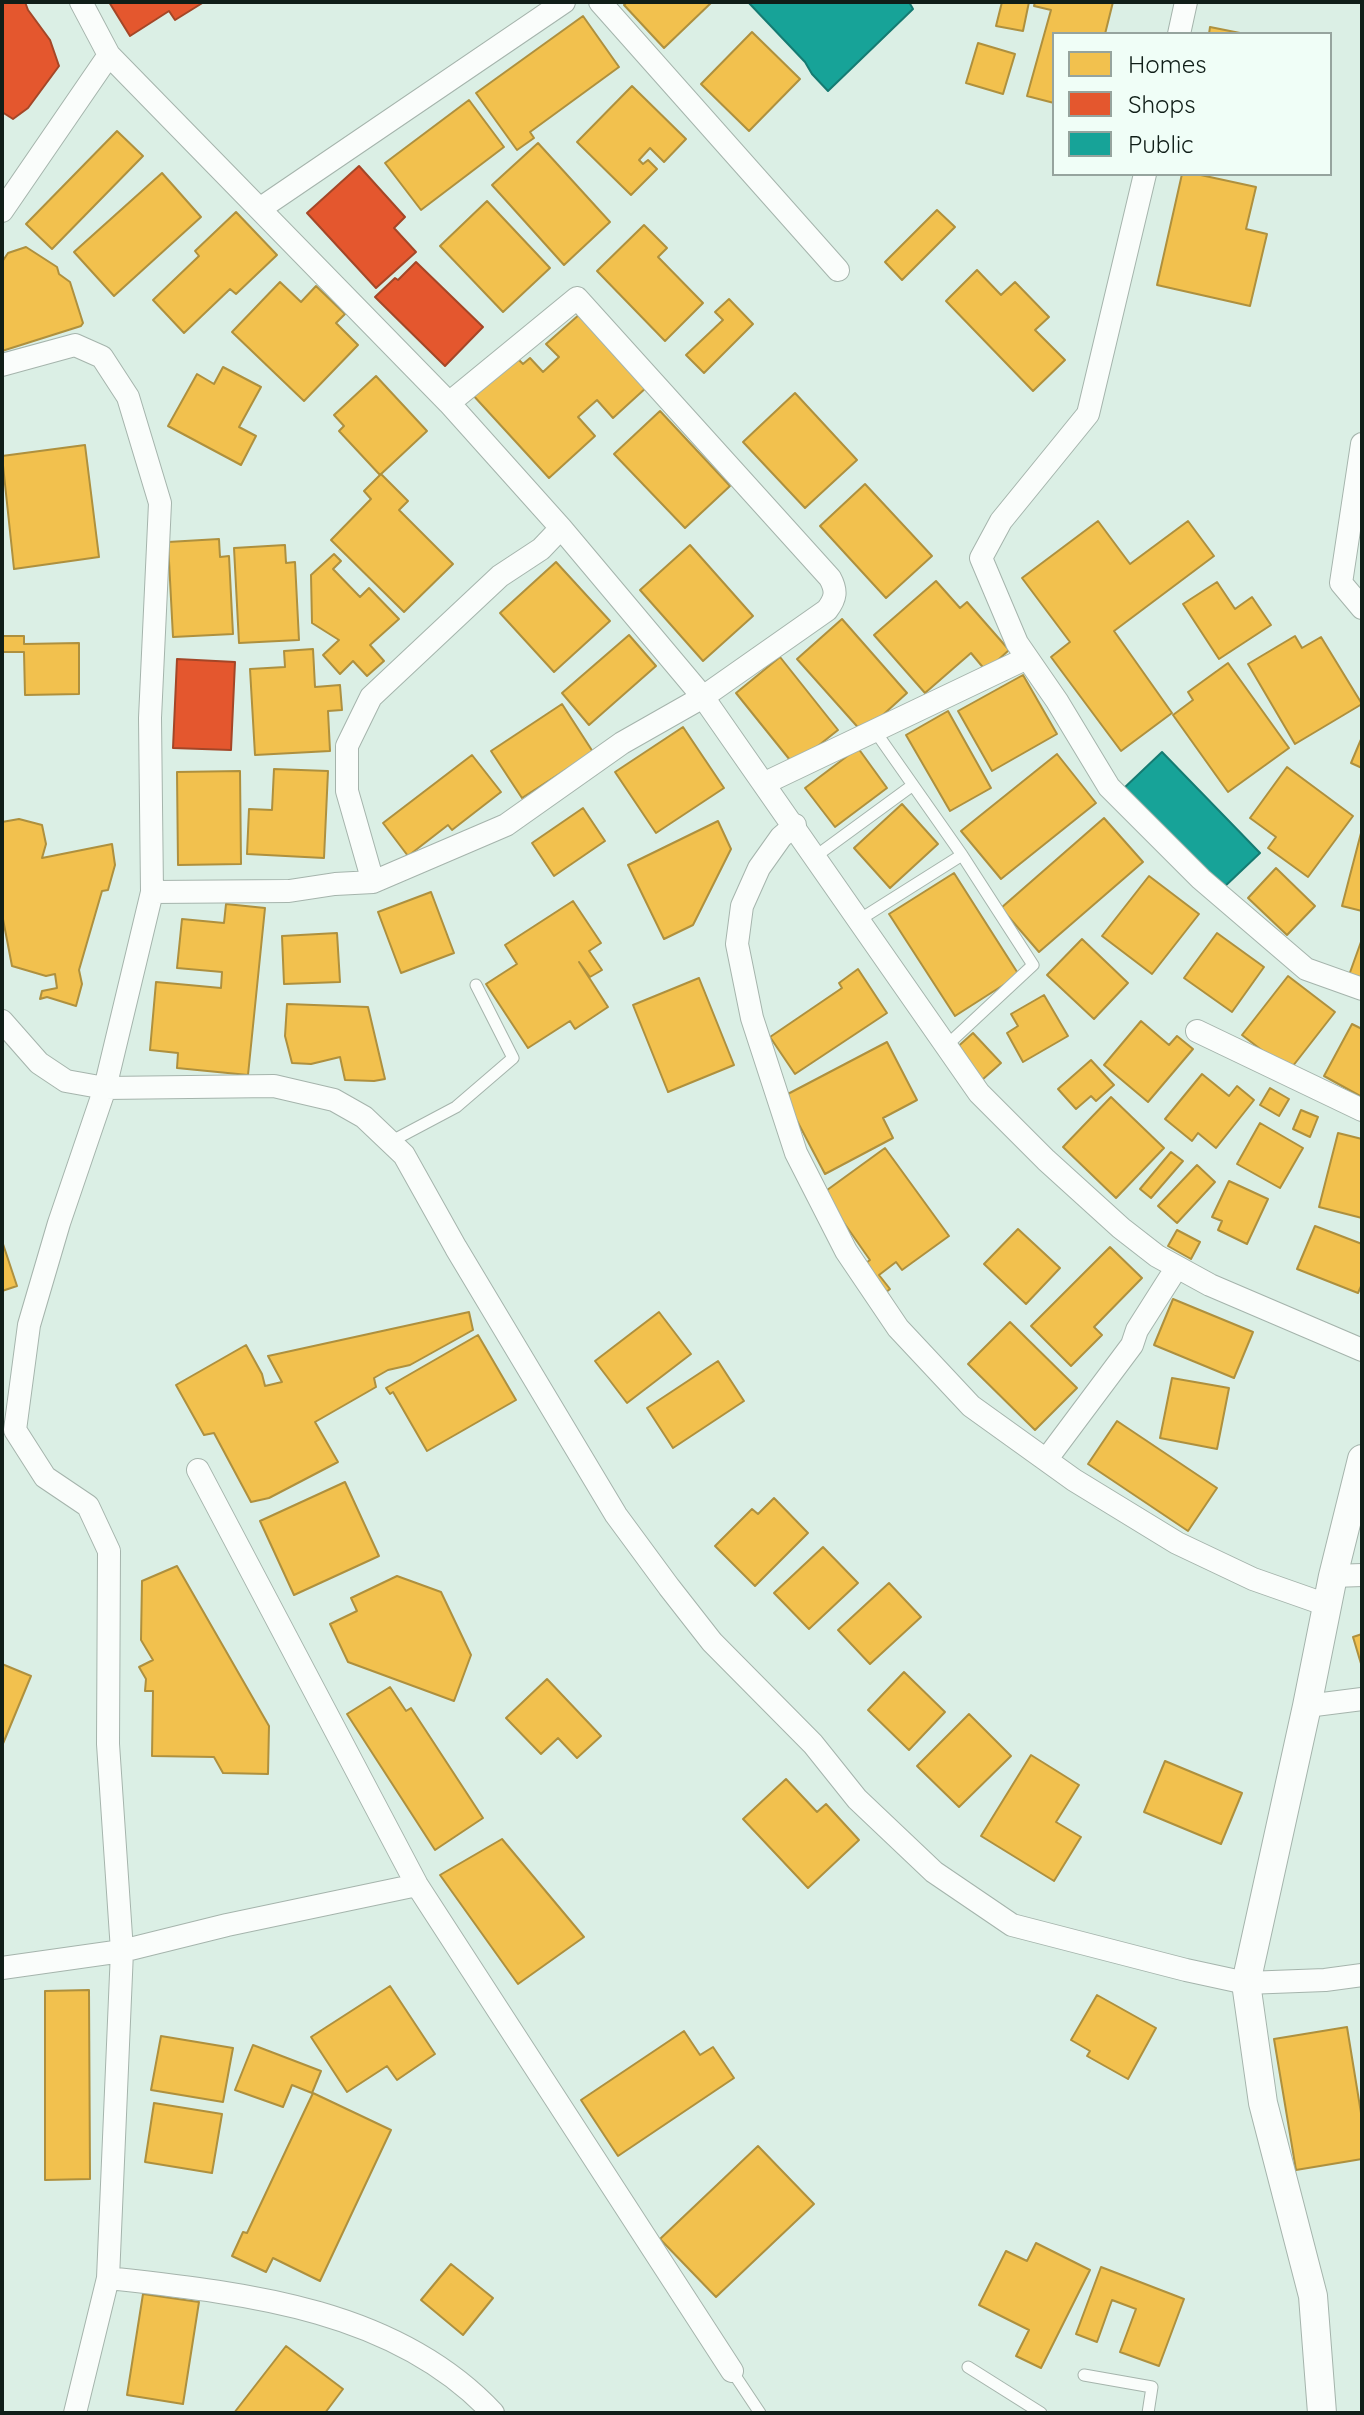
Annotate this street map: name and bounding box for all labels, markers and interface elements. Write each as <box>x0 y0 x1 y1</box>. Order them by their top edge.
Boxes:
legend <box>1052 32 1332 176</box>
text: Homes <box>1128 49 1206 79</box>
text: Shops <box>1128 89 1195 119</box>
text: Public <box>1128 129 1193 159</box>

